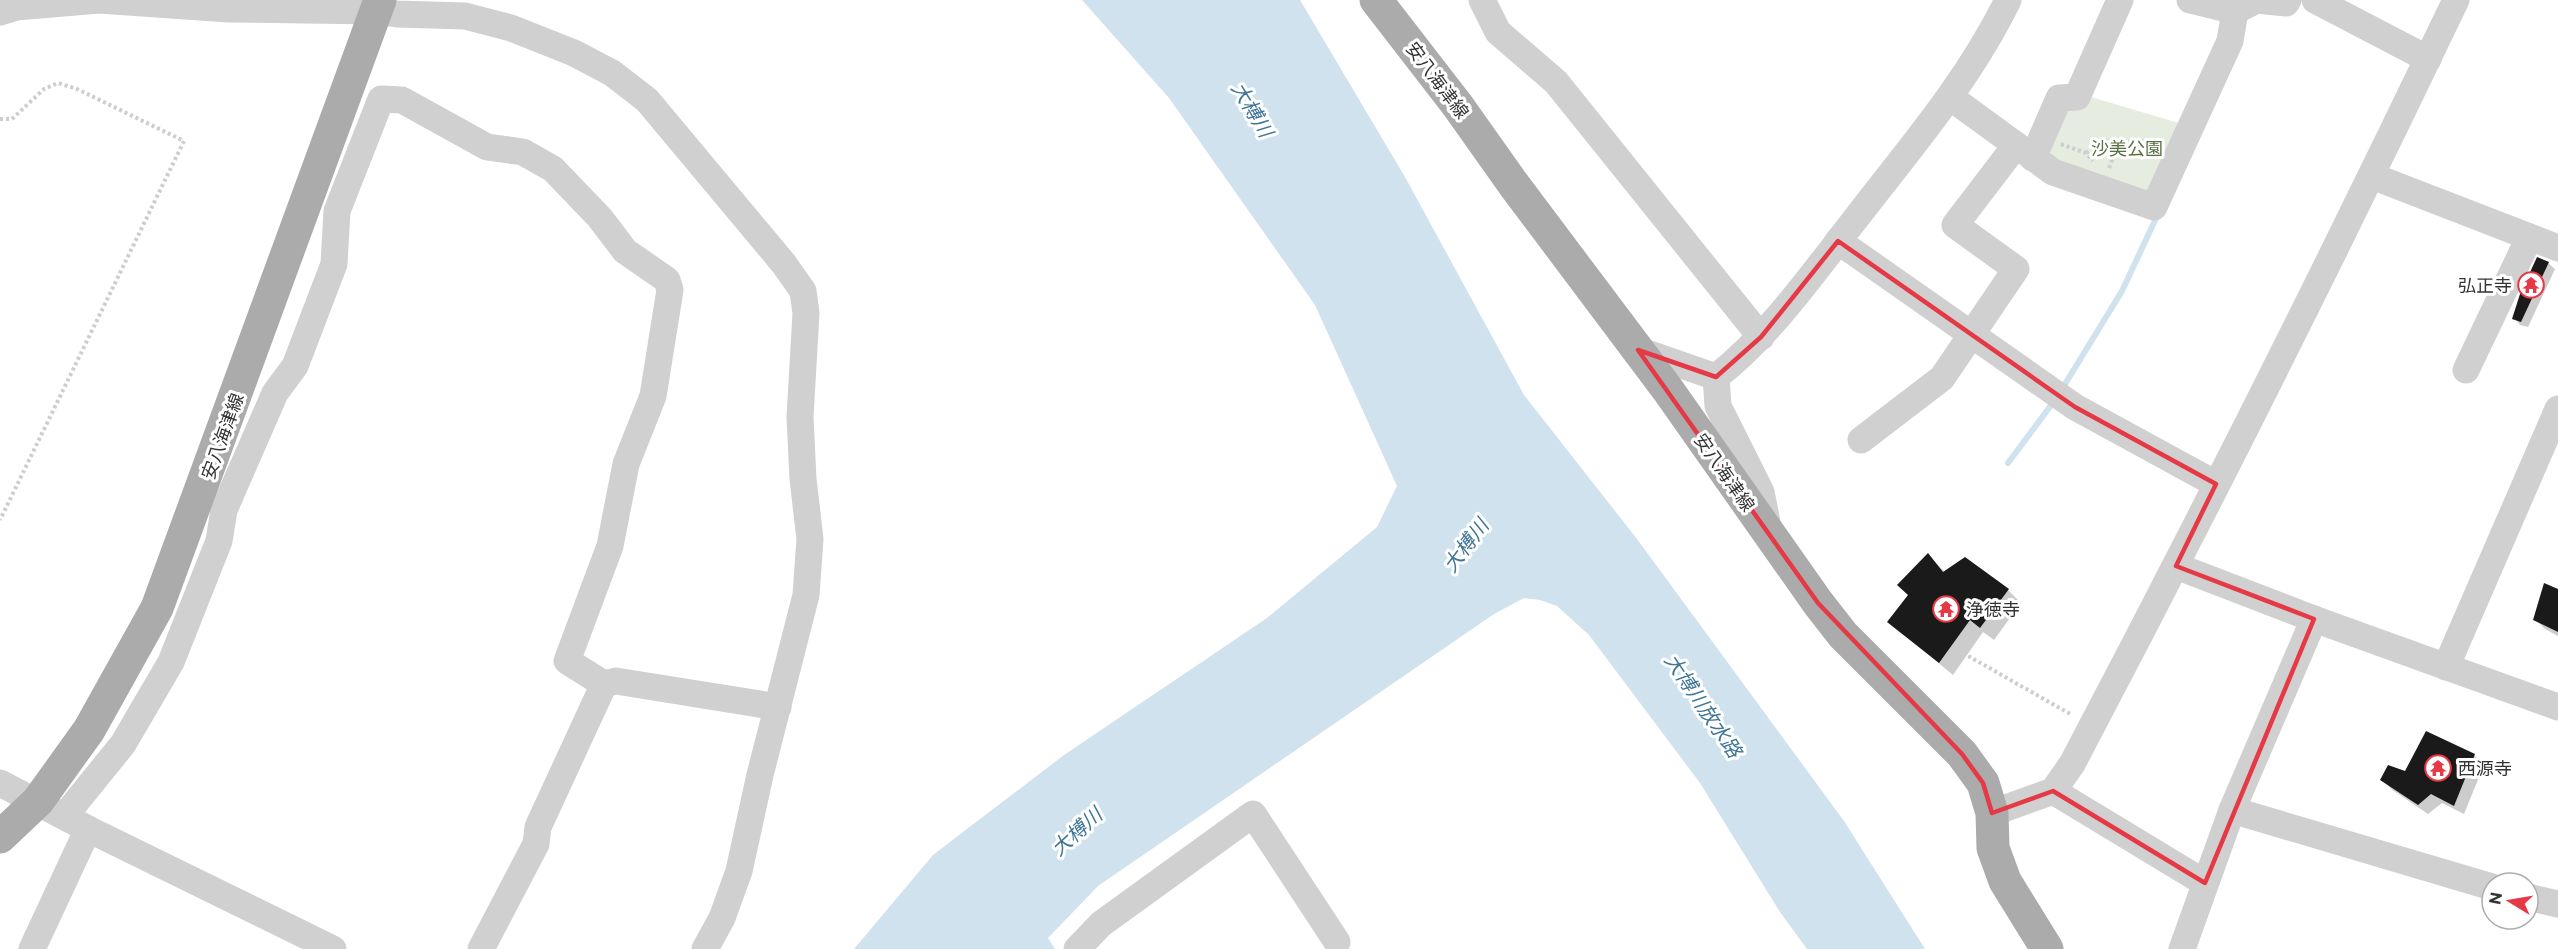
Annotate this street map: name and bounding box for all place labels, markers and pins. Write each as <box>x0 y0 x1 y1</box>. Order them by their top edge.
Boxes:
temple icon: 弘正寺 <box>2516 270 2546 300</box>
place label: 弘正寺 <box>2458 274 2512 296</box>
temple icon: 浄徳寺 <box>1931 594 1961 624</box>
place label: 浄徳寺 <box>1966 598 2020 620</box>
temple icon: 西源寺 <box>2423 753 2453 783</box>
place label: 西源寺 <box>2458 757 2512 779</box>

